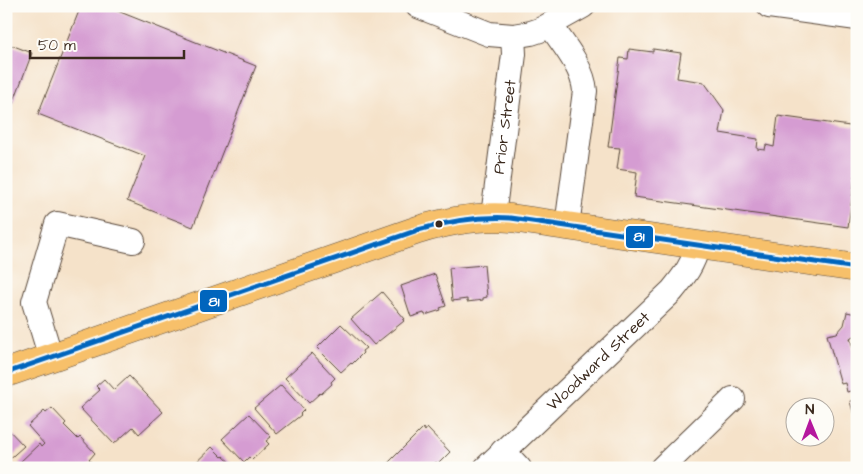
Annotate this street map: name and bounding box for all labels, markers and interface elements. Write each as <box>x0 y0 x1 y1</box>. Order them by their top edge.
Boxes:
scale bar <box>30 28 184 60</box>
text: 50 m <box>38 35 76 56</box>
street label: Prior Street <box>488 78 522 175</box>
unlabelled marker <box>434 219 444 229</box>
line badge: 81 <box>625 225 654 249</box>
text: 81 <box>634 227 645 247</box>
line badge: 81 <box>199 289 228 313</box>
text: 81 <box>209 292 220 312</box>
street label: Woodward Street <box>542 306 655 416</box>
north arrow <box>786 396 836 446</box>
text: N <box>805 400 815 420</box>

